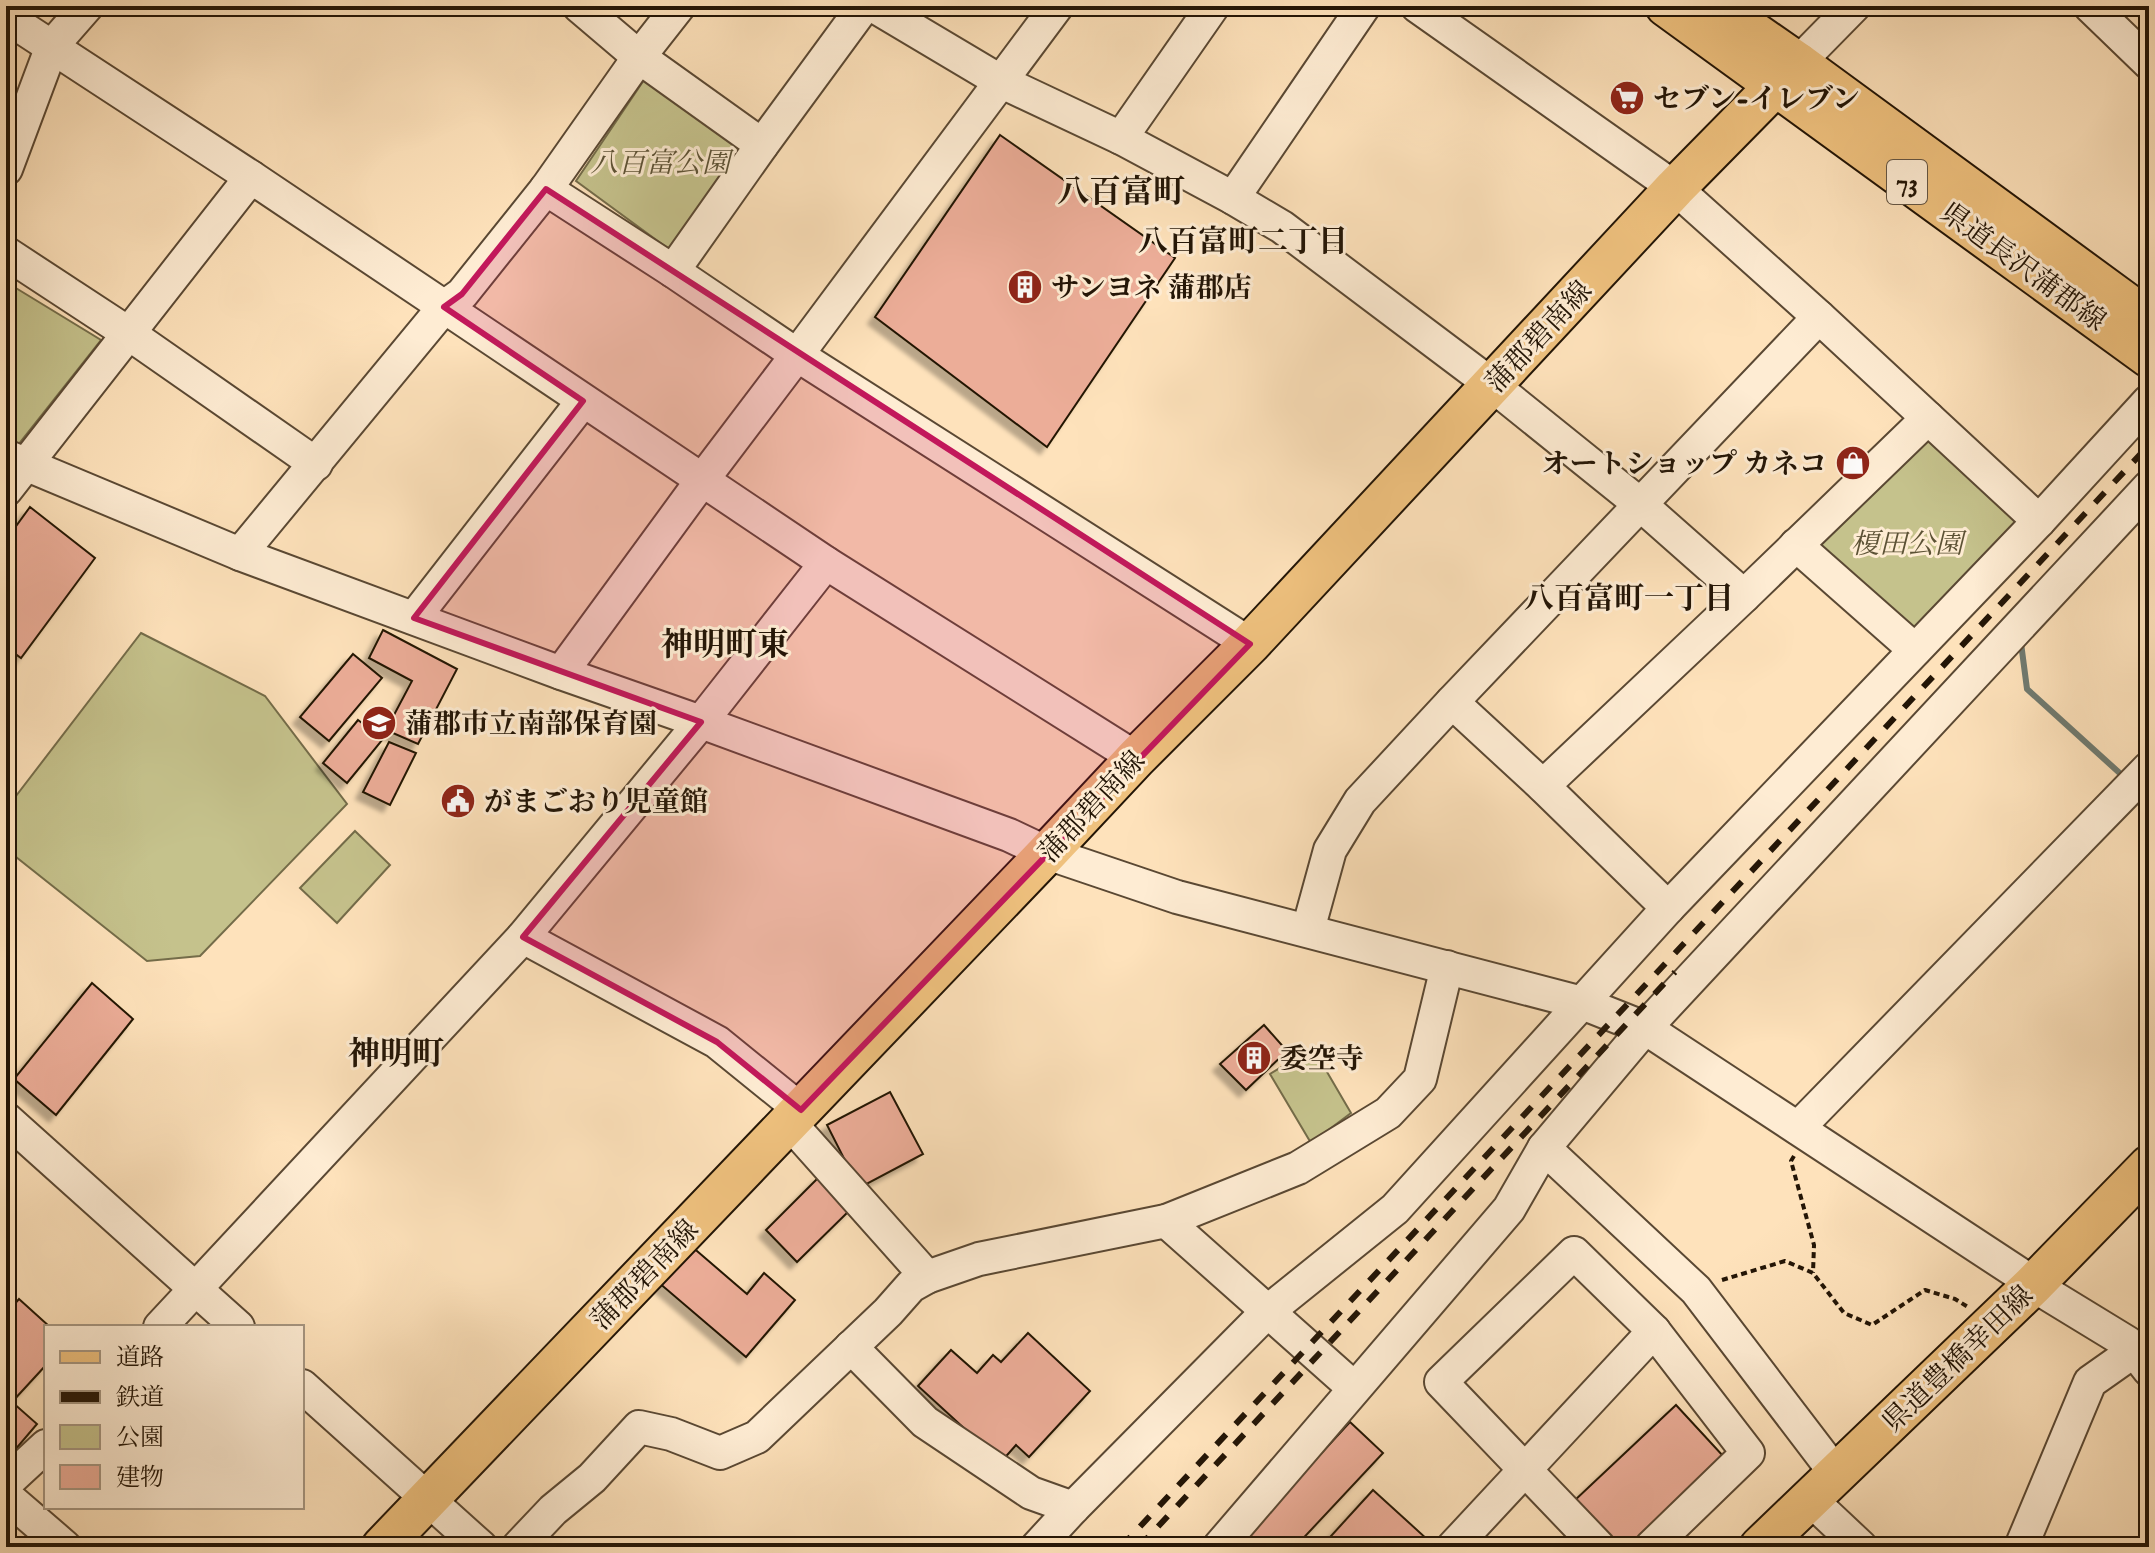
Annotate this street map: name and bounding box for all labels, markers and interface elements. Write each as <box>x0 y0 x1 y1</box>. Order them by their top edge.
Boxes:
supermarket icon: セブン-イレブン <box>1608 79 1646 117</box>
place label: セブン-イレブン <box>1653 83 1860 118</box>
park label: 八百富公園 <box>590 147 734 182</box>
road number: 73 <box>1887 160 1927 204</box>
district label: 八百富町 <box>1057 173 1185 214</box>
street label: 県道長沢蒲郡線 <box>1933 196 2112 340</box>
district label: 八百富町二丁目 <box>1138 224 1348 262</box>
building icon: サンヨネ 蒲郡店 <box>1006 268 1044 306</box>
place label: サンヨネ 蒲郡店 <box>1051 272 1252 307</box>
street label: 蒲郡碧南線 <box>1479 275 1600 401</box>
shop icon: オートショップ カネコ <box>1834 444 1872 482</box>
place label: オートショップ カネコ <box>1541 448 1827 483</box>
park label: 榎田公園 <box>1851 528 1967 563</box>
district label: 八百富町一丁目 <box>1524 581 1734 619</box>
district label: 神明町東 <box>661 626 789 667</box>
school or university icon: 蒲郡市立南部保育園 <box>360 704 398 742</box>
place label: 蒲郡市立南部保育園 <box>405 708 657 743</box>
street label: 蒲郡碧南線 <box>1032 745 1153 871</box>
public building icon: がまごおり児童館 <box>439 782 477 820</box>
place label: がまごおり児童館 <box>484 786 708 821</box>
district label: 神明町 <box>348 1035 444 1076</box>
building icon: 委空寺 <box>1235 1039 1273 1077</box>
place label: 委空寺 <box>1280 1043 1364 1078</box>
street label: 蒲郡碧南線 <box>585 1213 707 1338</box>
street label: 県道豊橋幸田線 <box>1876 1279 2041 1440</box>
legend <box>44 1325 304 1509</box>
text: 道路 <box>116 1343 164 1374</box>
text: 鉄道 <box>116 1383 164 1414</box>
text: 公園 <box>116 1423 164 1454</box>
text: 建物 <box>116 1463 164 1494</box>

